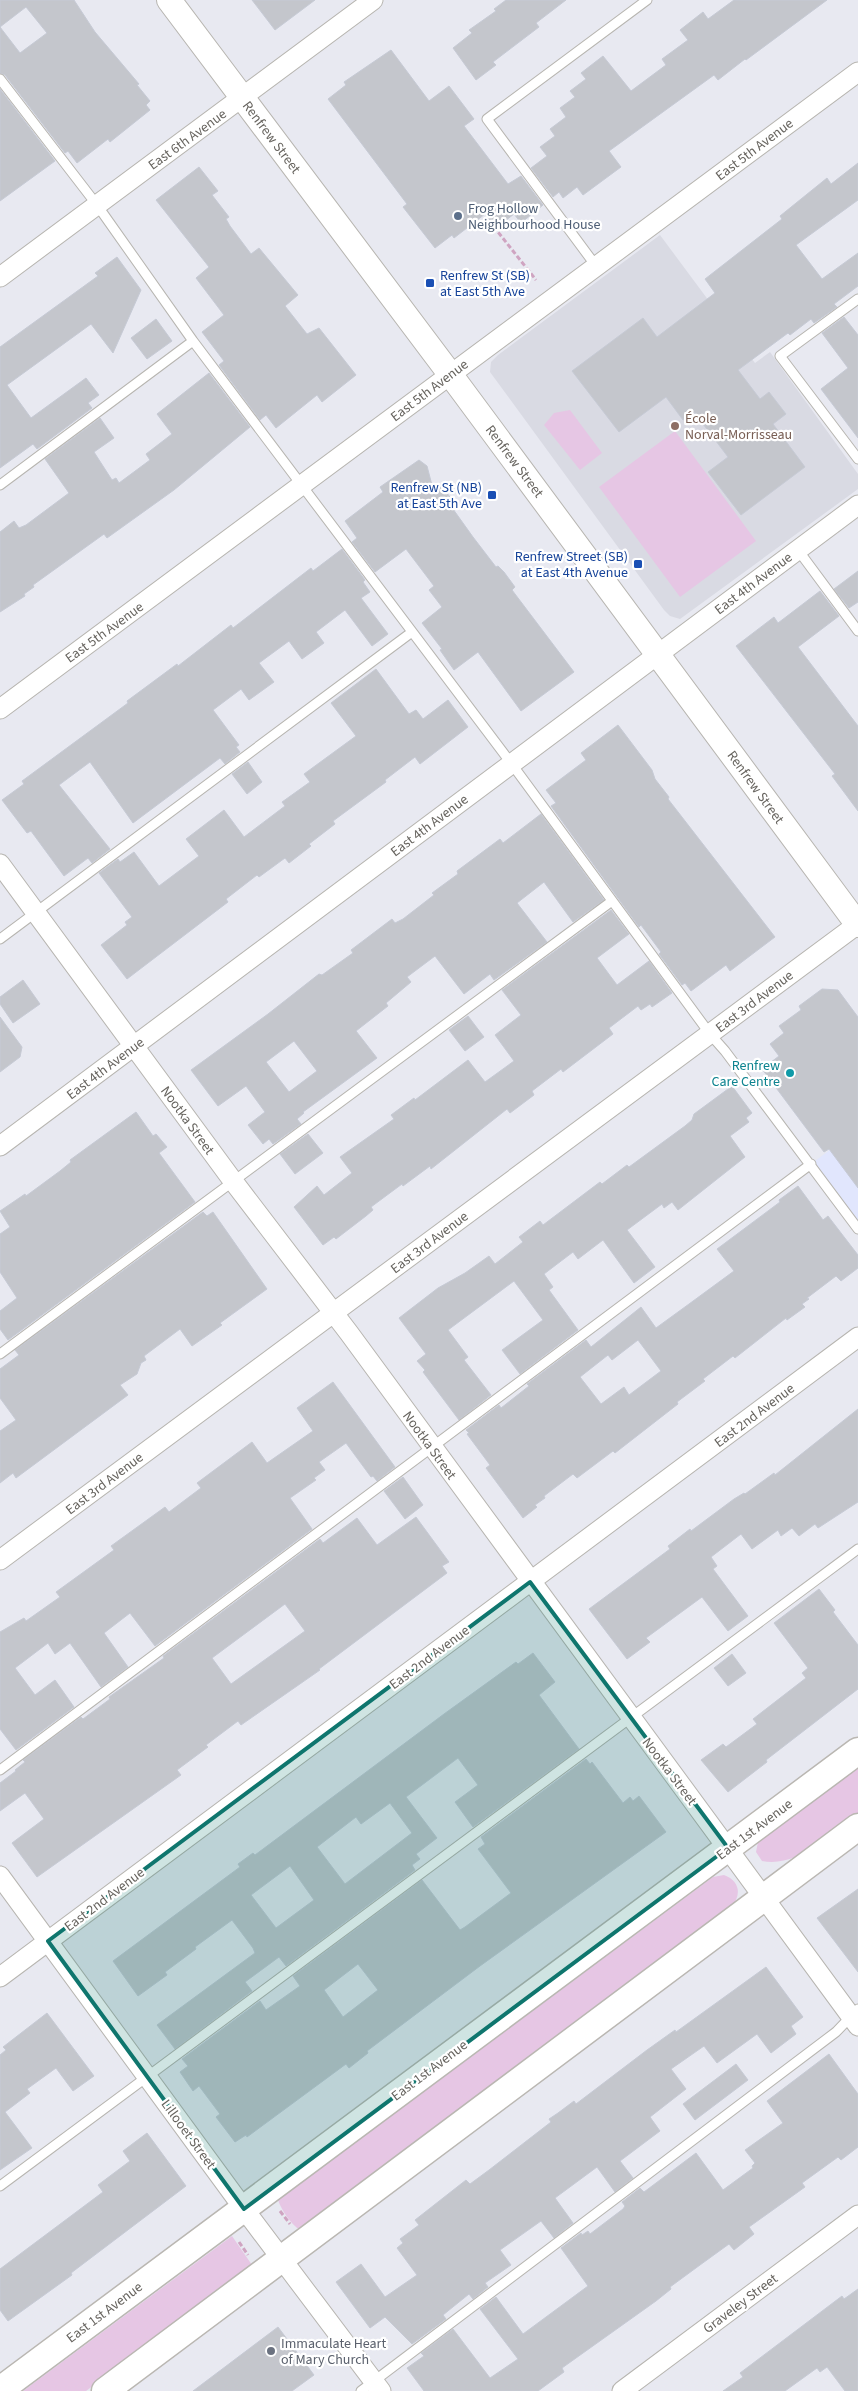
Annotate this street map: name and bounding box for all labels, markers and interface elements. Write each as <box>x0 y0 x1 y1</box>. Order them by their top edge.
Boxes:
street label: Renfrew Street <box>237 97 305 178</box>
street label: East 6th Avenue <box>144 104 231 175</box>
street label: East 5th Avenue <box>712 114 798 186</box>
place label: Frog Hollow Neighbourhood House <box>468 199 600 235</box>
marker: Frog Hollow Neighbourhood House <box>452 210 464 222</box>
place label: Renfrew St (SB) at East 5th Ave <box>440 266 530 302</box>
marker: Renfrew St (SB) at East 5th Ave <box>424 277 436 289</box>
street label: East 5th Avenue <box>387 355 473 427</box>
place label: École Norval-Morrisseau <box>685 409 792 445</box>
marker: École Norval-Morrisseau <box>669 420 681 432</box>
street label: Renfrew Street <box>480 421 548 502</box>
place label: Renfrew St (NB) at East 5th Ave <box>390 478 482 514</box>
marker: Renfrew St (NB) at East 5th Ave <box>486 489 498 501</box>
place label: Renfrew Street (SB) at East 4th Avenue <box>515 547 628 583</box>
street label: East 4th Avenue <box>711 548 797 620</box>
marker: Renfrew Street (SB) at East 4th Avenue <box>632 558 644 570</box>
street label: East 5th Avenue <box>61 597 148 668</box>
street label: Renfrew Street <box>722 747 789 829</box>
street label: East 4th Avenue <box>387 790 473 862</box>
street label: East 3rd Avenue <box>711 966 798 1038</box>
street label: East 4th Avenue <box>63 1033 149 1105</box>
place label: Renfrew Care Centre <box>711 1056 780 1092</box>
marker: Renfrew Care Centre <box>784 1067 796 1079</box>
street label: Nootka Street <box>155 1082 219 1159</box>
street label: East 3rd Avenue <box>386 1207 473 1279</box>
street label: East 2nd Avenue <box>710 1379 799 1453</box>
street label: Nootka Street <box>397 1407 461 1484</box>
street label: East 3rd Avenue <box>61 1448 148 1520</box>
street label: East 2nd Avenue <box>385 1621 474 1695</box>
street label: Nootka Street <box>637 1733 702 1810</box>
street label: East 1st Avenue <box>712 1794 797 1865</box>
street label: East 2nd Avenue <box>60 1863 149 1937</box>
street label: East 1st Avenue <box>387 2035 472 2106</box>
street label: Lillooet Street <box>156 2096 221 2174</box>
street label: Graveley Street <box>699 2269 782 2338</box>
street label: East 1st Avenue <box>62 2277 147 2348</box>
place label: Immaculate Heart of Mary Church <box>281 2334 386 2370</box>
marker: Immaculate Heart of Mary Church <box>265 2345 277 2357</box>

